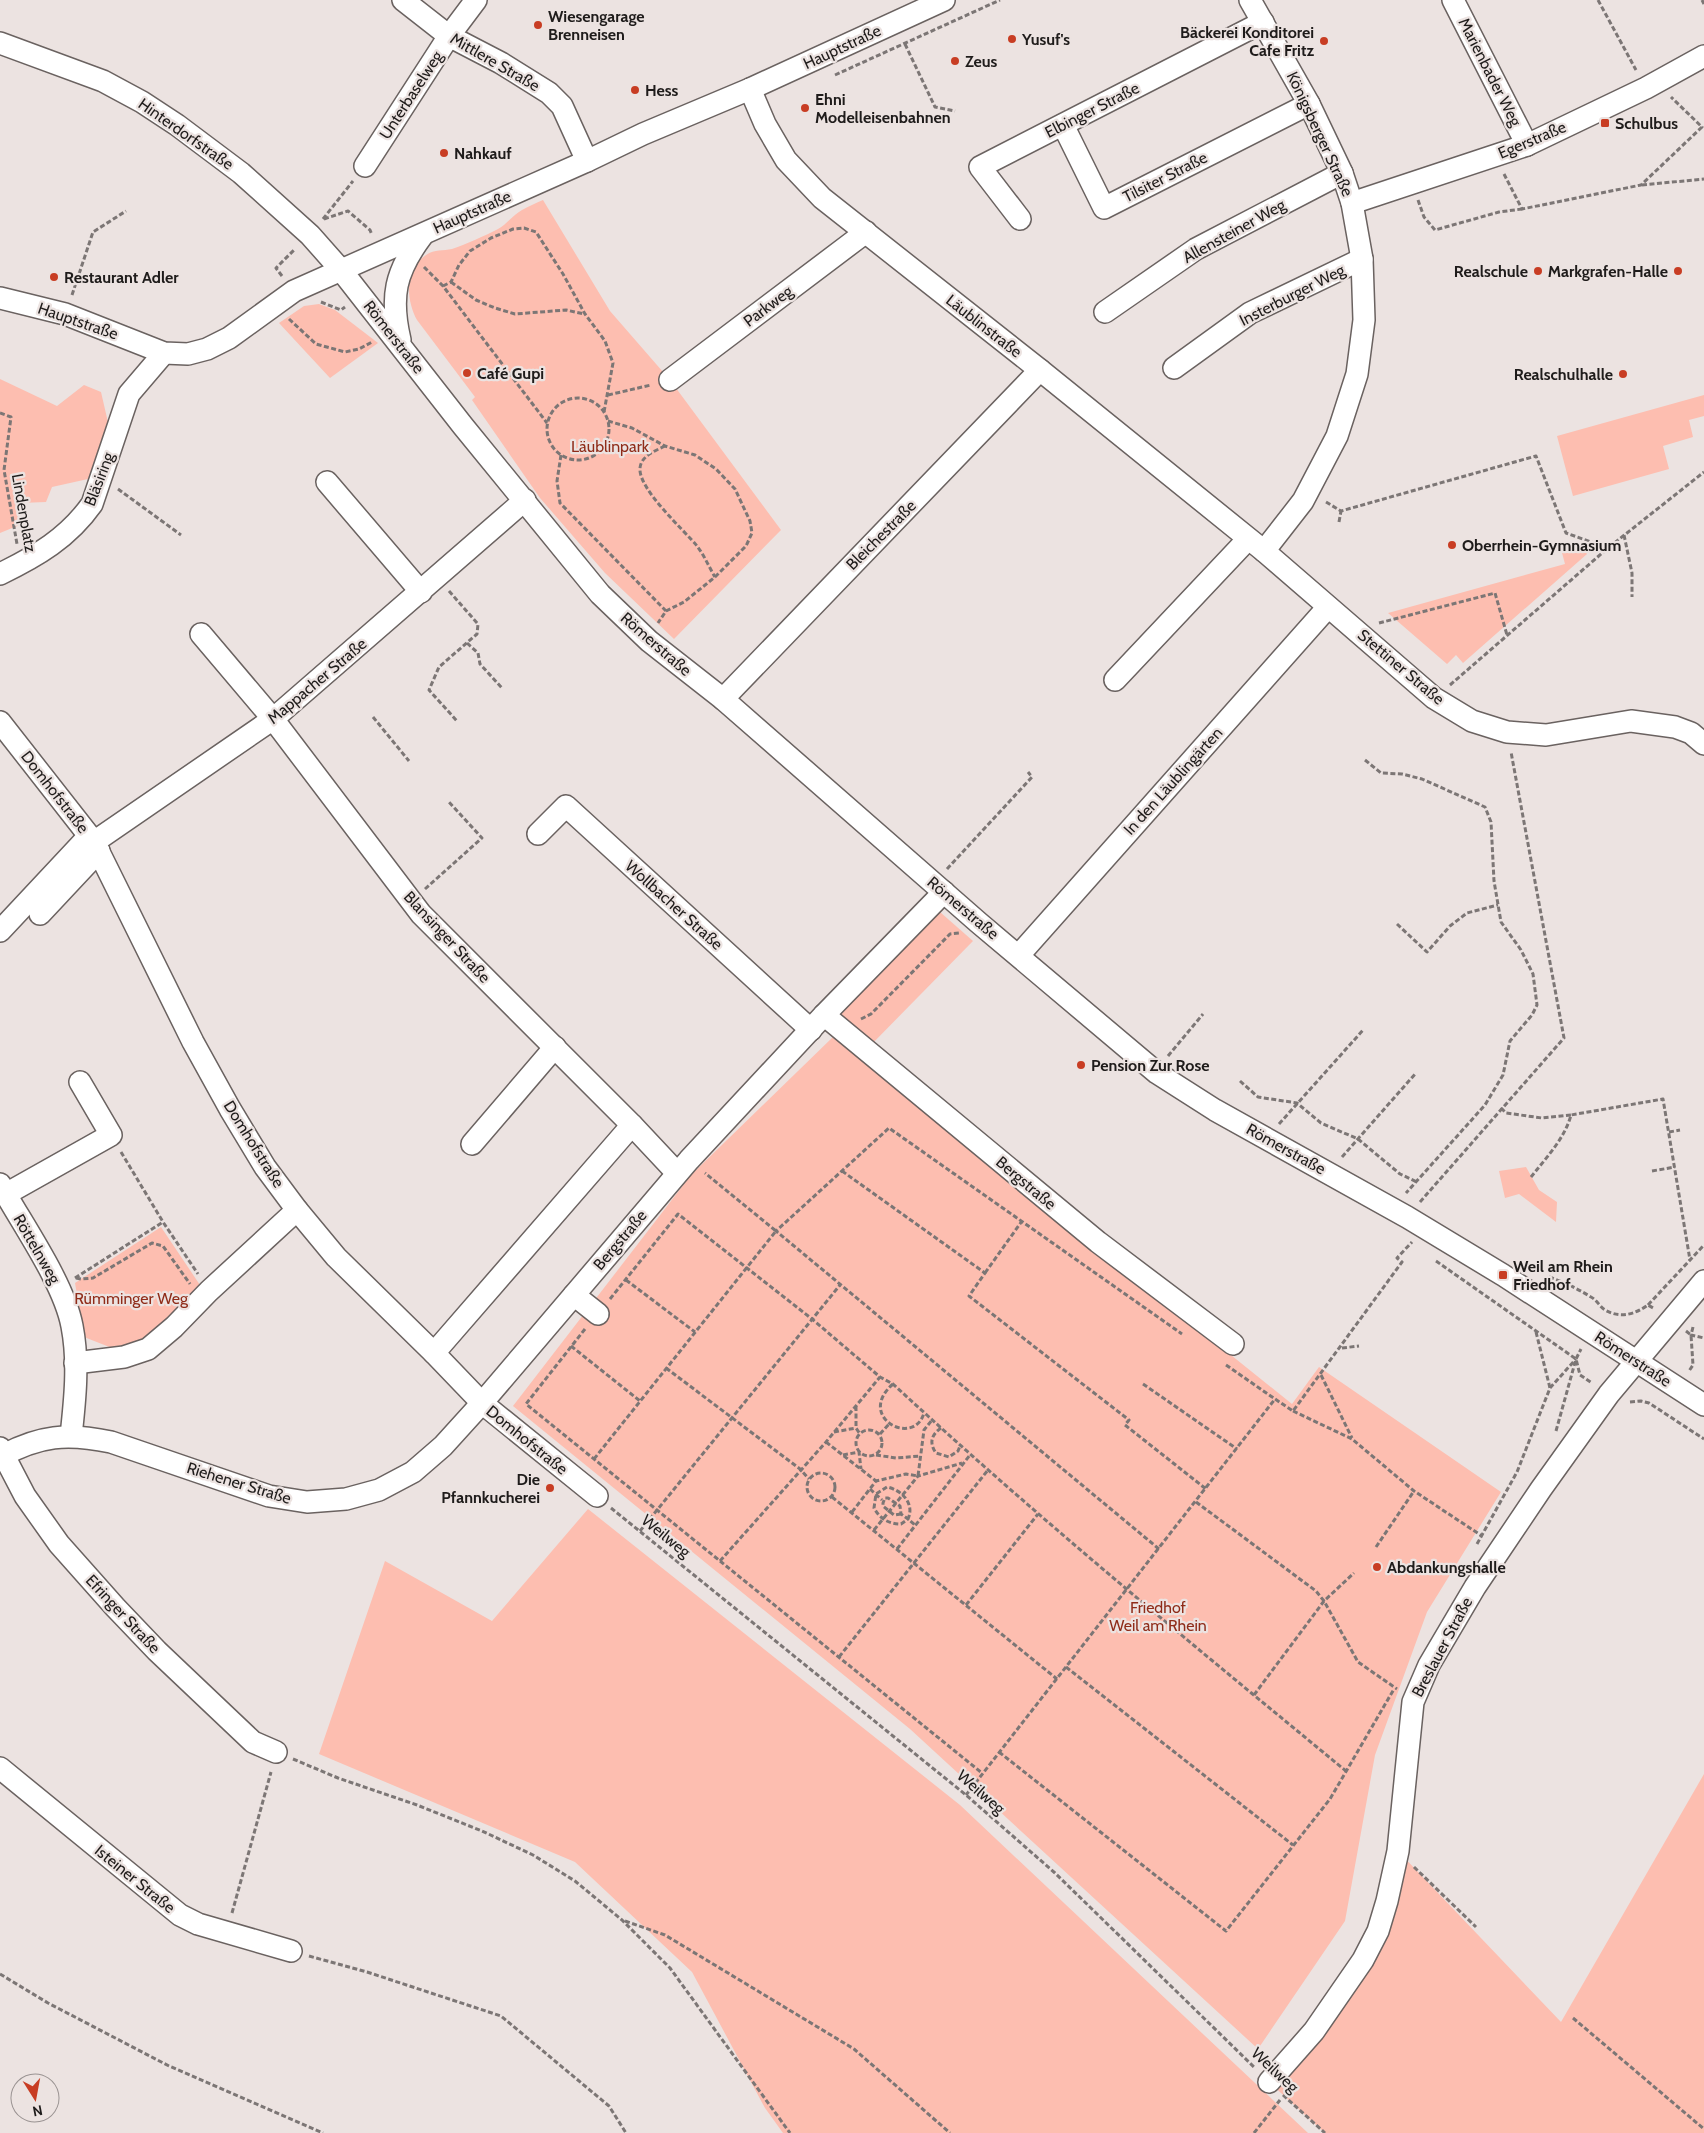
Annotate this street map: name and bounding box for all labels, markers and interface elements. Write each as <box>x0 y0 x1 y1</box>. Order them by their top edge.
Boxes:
place label: Wiesengarage Brenneisen <box>548 7 645 44</box>
street label: Marienbader Weg <box>1454 15 1526 130</box>
marker: Wiesengarage Brenneisen <box>532 19 544 31</box>
street label: Hauptstraße <box>800 21 884 73</box>
place label: Bäckerei Konditorei Cafe Fritz <box>1180 23 1314 60</box>
street label: Mittlere Straße <box>447 29 543 95</box>
place label: Yusuf's <box>1021 30 1070 49</box>
marker: Yusuf's <box>1006 33 1018 45</box>
marker: Bäckerei Konditorei Cafe Fritz <box>1318 35 1330 47</box>
street label: Unterbaselweg <box>375 46 447 143</box>
place label: Zeus <box>965 52 997 71</box>
marker: Zeus <box>949 55 961 67</box>
street label: Königsberger Straße <box>1283 69 1357 199</box>
street label: Elbinger Straße <box>1042 78 1142 142</box>
place label: Hess <box>645 81 678 100</box>
marker: Hess <box>629 84 641 96</box>
place label: Ehni Modelleisenbahnen <box>815 90 951 127</box>
street label: Hinterdorfstraße <box>135 94 237 174</box>
marker: Ehni Modelleisenbahnen <box>799 102 811 114</box>
place label: Schulbus <box>1615 114 1678 133</box>
street label: Egerstraße <box>1495 117 1569 163</box>
marker: Schulbus <box>1599 117 1611 129</box>
place label: Nahkauf <box>454 144 512 163</box>
marker: Nahkauf <box>438 147 450 159</box>
street label: Tilsiter Straße <box>1120 148 1210 206</box>
street label: Hauptstraße <box>430 186 514 238</box>
street label: Allensteiner Weg <box>1179 194 1290 267</box>
street label: Insterburger Weg <box>1236 260 1349 330</box>
place label: Realschule <box>1454 262 1528 281</box>
place label: Markgrafen-Halle <box>1548 262 1668 281</box>
marker: Realschule <box>1532 265 1544 277</box>
marker: Markgrafen-Halle <box>1672 265 1684 277</box>
place label: Restaurant Adler <box>64 268 179 287</box>
marker: Restaurant Adler <box>48 271 60 283</box>
street label: Parkweg <box>740 281 797 331</box>
street label: Läublinstraße <box>942 290 1026 362</box>
street label: Römerstraße <box>360 297 428 377</box>
street label: Hauptstraße <box>35 298 121 344</box>
place label: Café Gupi <box>477 364 544 383</box>
place label: Realschulhalle <box>1514 365 1613 384</box>
marker: Café Gupi <box>461 367 473 379</box>
marker: Realschulhalle <box>1617 368 1629 380</box>
park label: Läublinpark <box>571 437 650 456</box>
street label: Bläsiring <box>80 448 118 509</box>
street label: Lindenplatz <box>8 472 40 554</box>
street label: Bleichestraße <box>842 496 920 574</box>
place label: Oberrhein-Gymnasium <box>1462 536 1622 555</box>
marker: Oberrhein-Gymnasium <box>1446 539 1458 551</box>
street label: Römerstraße <box>617 608 695 680</box>
street label: Stettiner Straße <box>1354 625 1448 709</box>
street label: Mappacher Straße <box>264 634 370 728</box>
street label: In den Läublingärten <box>1120 723 1226 839</box>
street label: Domhofstraße <box>17 747 93 837</box>
street label: Wollbacher Straße <box>621 856 727 954</box>
street label: Römerstraße <box>923 873 1003 943</box>
street label: Blansinger Straße <box>400 887 494 987</box>
place label: Pension Zur Rose <box>1091 1056 1209 1075</box>
marker: Pension Zur Rose <box>1075 1059 1087 1071</box>
street label: Domhofstraße <box>220 1097 288 1191</box>
street label: Römerstraße <box>1243 1119 1329 1179</box>
street label: Bergstraße <box>992 1152 1060 1214</box>
street label: Bergstraße <box>589 1206 651 1274</box>
street label: Röttelnweg <box>9 1211 65 1288</box>
place label: Weil am Rhein Friedhof <box>1513 1257 1613 1294</box>
marker: Weil am Rhein Friedhof <box>1497 1269 1509 1281</box>
park label: Rümminger Weg <box>74 1289 189 1308</box>
street label: Römerstraße <box>1591 1327 1675 1391</box>
street label: Domhofstraße <box>483 1401 571 1479</box>
street label: Riehener Straße <box>184 1458 294 1508</box>
place label: Die Pfannkucherei <box>441 1470 540 1507</box>
marker: Die Pfannkucherei <box>544 1482 556 1494</box>
street label: Weilweg <box>638 1511 695 1562</box>
place label: Abdankungshalle <box>1387 1558 1506 1577</box>
marker: Abdankungshalle <box>1371 1561 1383 1573</box>
street label: Efringer Straße <box>82 1571 164 1657</box>
street label: Breslauer Straße <box>1408 1594 1476 1700</box>
park label: Friedhof Weil am Rhein <box>1109 1598 1207 1635</box>
street label: Weilweg <box>953 1766 1010 1819</box>
street label: Isteiner Straße <box>91 1841 179 1917</box>
street label: Weilweg <box>1248 2043 1303 2097</box>
north arrow <box>10 2073 60 2123</box>
text: N <box>31 2101 44 2121</box>

